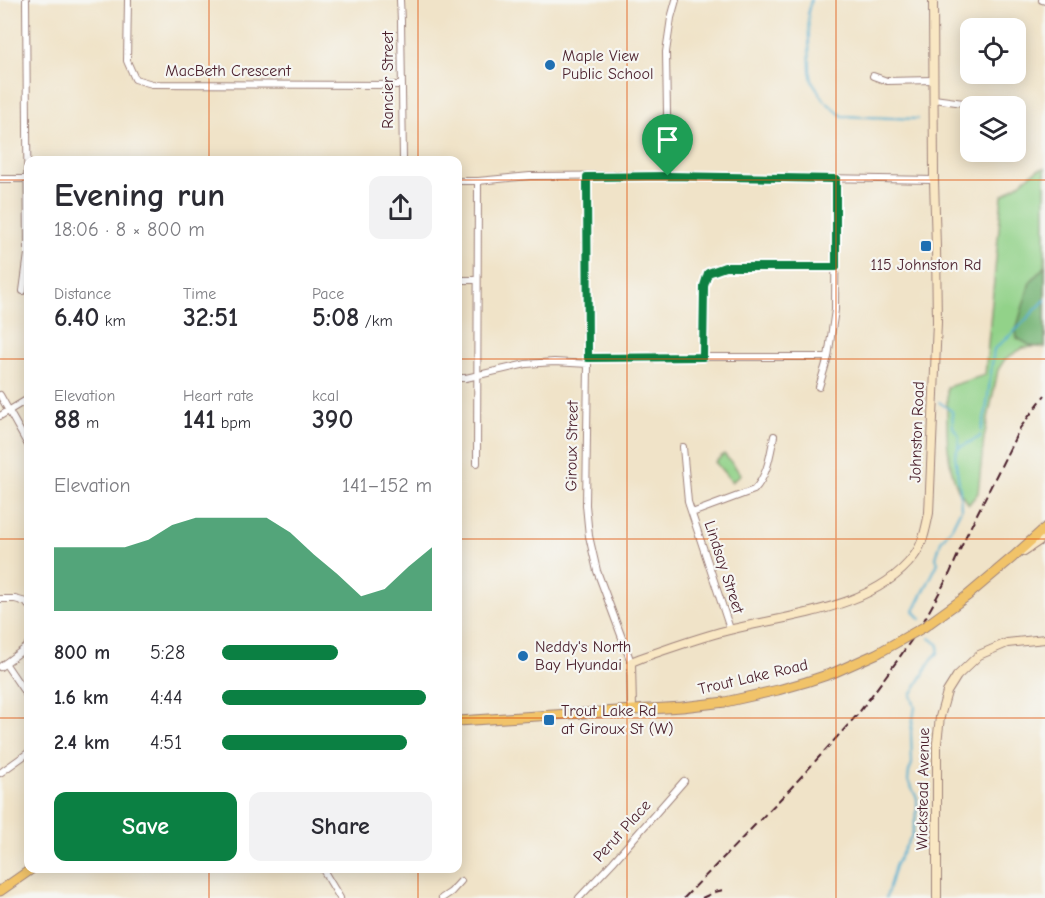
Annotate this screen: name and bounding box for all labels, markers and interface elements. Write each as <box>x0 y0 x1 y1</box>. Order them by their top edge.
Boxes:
map controls <box>960 18 1026 162</box>
button: locate <box>960 18 1026 84</box>
street label: Rancier Street <box>379 31 397 129</box>
place label: Maple View Public School <box>562 47 653 83</box>
marker: Maple View Public School <box>543 58 557 72</box>
street label: MacBeth Crescent <box>165 62 291 80</box>
button: layers <box>960 96 1026 162</box>
pin <box>642 114 693 176</box>
icon: arrive <box>651 123 684 156</box>
text: Evening run <box>54 176 225 214</box>
button: share <box>369 176 432 239</box>
text: 18:06 · 8 × 800 m <box>54 218 205 241</box>
marker: 115 Johnston Rd <box>919 239 933 253</box>
place label: 115 Johnston Rd <box>870 256 982 274</box>
text: Distance <box>54 285 111 303</box>
text: Time <box>183 285 216 303</box>
text: Pace <box>312 285 344 303</box>
text: 6.40 <box>54 303 99 333</box>
text: 32:51 <box>183 303 238 333</box>
text: 5:08 <box>312 303 359 333</box>
text: km <box>99 312 126 330</box>
text: /km <box>359 312 393 330</box>
street label: Johnston Road <box>906 381 928 483</box>
text: Elevation <box>54 387 115 405</box>
text: Heart rate <box>183 387 254 405</box>
text: kcal <box>312 387 339 405</box>
street label: Giroux Street <box>562 400 582 492</box>
text: 88 <box>54 405 81 435</box>
text: 141 <box>183 405 215 435</box>
text: 390 <box>312 405 353 435</box>
text: m <box>81 414 99 432</box>
text: bpm <box>215 414 251 432</box>
text: Elevation <box>54 474 131 497</box>
text: 141–152 m <box>342 474 432 497</box>
street label: Lindsay Street <box>701 518 748 616</box>
place label: Neddy's North Bay Hyundai <box>535 638 631 674</box>
text: 800 m <box>54 641 110 664</box>
text: 5:28 <box>150 641 185 664</box>
marker: Neddy's North Bay Hyundai <box>516 649 530 663</box>
street label: Trout Lake Road <box>696 656 810 698</box>
text: 1.6 km <box>54 686 109 709</box>
text: 4:44 <box>150 686 183 709</box>
place label: Trout Lake Rd at Giroux St (W) <box>561 702 674 738</box>
marker: Trout Lake Rd at Giroux St (W) <box>542 713 556 727</box>
street label: Wickstead Avenue <box>913 728 933 850</box>
text: 2.4 km <box>54 731 110 754</box>
text: 4:51 <box>150 731 182 754</box>
button: Save <box>54 792 237 861</box>
button: Share <box>249 792 432 861</box>
street label: Perut Place <box>589 796 655 866</box>

